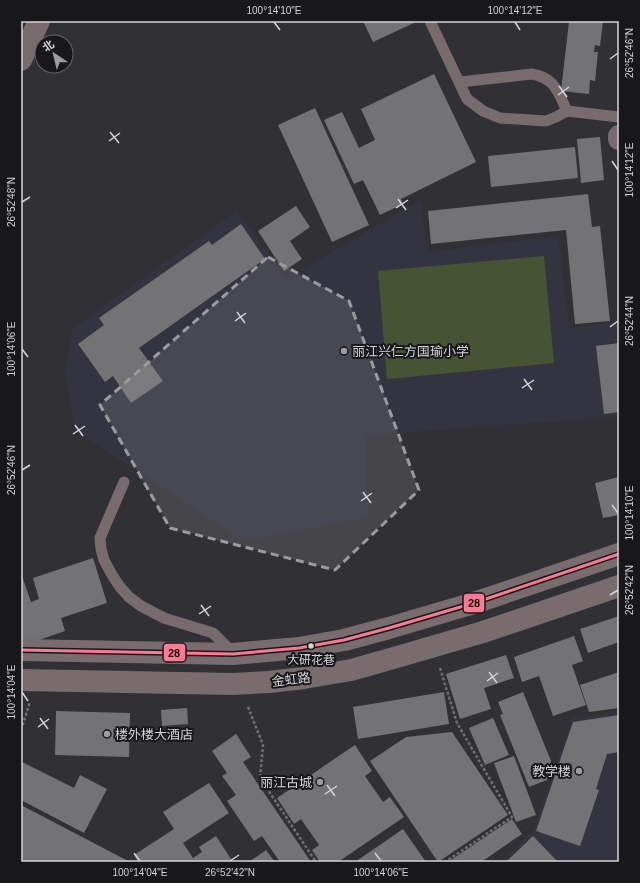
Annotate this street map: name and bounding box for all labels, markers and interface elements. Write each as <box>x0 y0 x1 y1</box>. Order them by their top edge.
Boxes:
text: 100°14'10"E <box>246 5 302 16</box>
text: 100°14'12"E <box>487 5 543 16</box>
text: 26°52'46"N <box>624 28 635 78</box>
north arrow <box>34 34 74 74</box>
text: 北 <box>40 38 56 54</box>
text: 100°14'12"E <box>624 142 635 198</box>
text: 26°52'48"N <box>6 177 17 227</box>
text: 26°52'44"N <box>624 296 635 346</box>
text: 100°14'06"E <box>6 321 17 377</box>
place label: 丽江兴仁方国瑜小学 <box>352 344 469 359</box>
marker: 丽江兴仁方国瑜小学 <box>339 346 349 356</box>
text: 26°52'46"N <box>6 445 17 495</box>
text: 100°14'10"E <box>624 485 635 541</box>
text: 26°52'42"N <box>624 565 635 615</box>
line badge: 28 <box>463 593 485 613</box>
text: 28 <box>468 597 480 609</box>
marker: 大研花巷 <box>306 641 316 651</box>
line badge: 28 <box>163 643 186 662</box>
text: 28 <box>168 647 180 659</box>
place label: 大研花巷 <box>287 653 335 667</box>
text: 100°14'04"E <box>6 664 17 720</box>
street label: 金虹路 <box>271 670 311 689</box>
place label: 楼外楼大酒店 <box>115 727 193 742</box>
marker: 楼外楼大酒店 <box>102 729 112 739</box>
place label: 教学楼 <box>532 764 571 779</box>
marker: 教学楼 <box>574 766 584 776</box>
place label: 丽江古城 <box>260 775 312 790</box>
marker: 丽江古城 <box>315 777 325 787</box>
text: 100°14'04"E <box>112 867 168 878</box>
text: 26°52'42"N <box>205 867 255 878</box>
text: 100°14'06"E <box>353 867 409 878</box>

